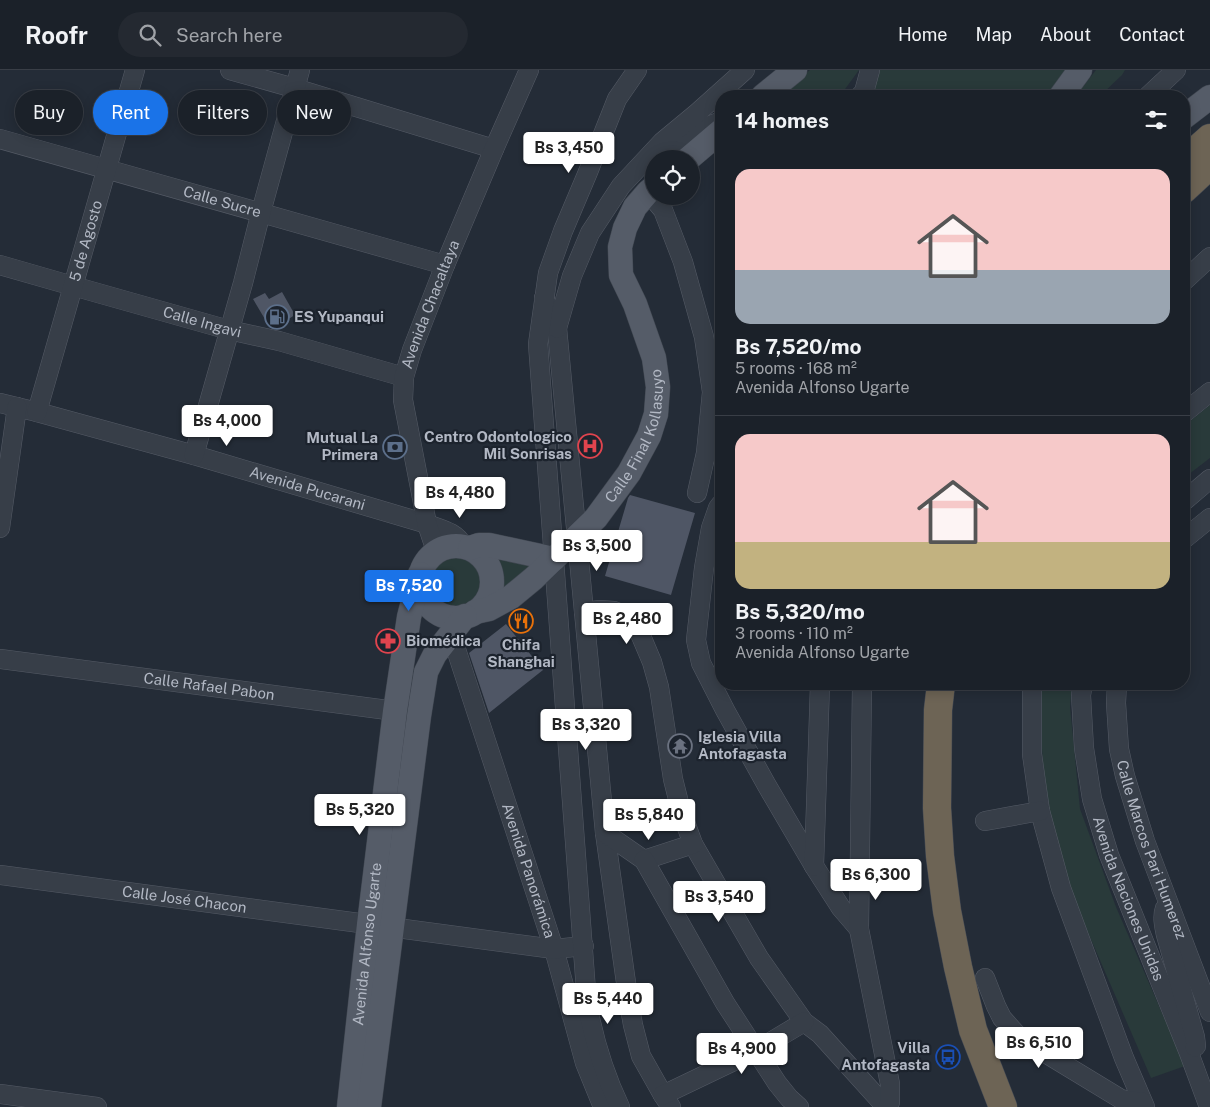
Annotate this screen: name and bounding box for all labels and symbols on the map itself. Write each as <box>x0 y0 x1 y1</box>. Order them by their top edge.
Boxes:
pin: Bs 3,450 <box>517 132 621 174</box>
street label: Calle Sucre <box>182 182 263 221</box>
street label: 5 de Agosto <box>66 198 105 283</box>
street label: Avenida Chacaltaya <box>398 237 463 371</box>
street label: Calle Ingavi <box>161 303 243 340</box>
fuel station icon: ES Yupanqui <box>264 304 290 330</box>
place label: ES Yupanqui <box>294 308 384 325</box>
street label: Calle Final Kollasuyo <box>601 368 666 506</box>
pin: Bs 4,000 <box>175 404 279 447</box>
place label: Centro Odontologico Mil Sonrisas <box>424 428 572 462</box>
place label: Mutual La Primera <box>306 429 378 463</box>
hospital icon: Centro Odontologico Mil Sonrisas <box>577 433 603 459</box>
bank icon: Mutual La Primera <box>382 434 408 460</box>
street label: Avenida Pucarani <box>248 463 367 513</box>
pin: Bs 4,480 <box>408 476 512 519</box>
pin: Bs 3,500 <box>545 530 649 572</box>
pin: Bs 7,520 <box>357 570 461 612</box>
pin: Bs 2,480 <box>575 602 679 645</box>
restaurant icon: Chifa Shanghai <box>508 608 534 634</box>
pharmacy icon: Biomédica <box>375 628 401 654</box>
place label: Biomédica <box>406 632 481 649</box>
place label: Chifa Shanghai <box>487 636 555 670</box>
street label: Calle Rafael Pabon <box>143 669 276 703</box>
pin: Bs 3,320 <box>534 708 638 751</box>
place label: Iglesia Villa Antofagasta <box>698 728 787 762</box>
temple icon: Iglesia Villa Antofagasta <box>667 733 693 759</box>
street label: Calle Marcos Pari Humerez <box>1114 759 1190 941</box>
pin: Bs 5,320 <box>308 794 412 836</box>
pin: Bs 5,840 <box>597 798 701 841</box>
street label: Avenida Panorámica <box>499 801 559 940</box>
street label: Avenida Naciones Unidas <box>1090 814 1168 983</box>
pin: Bs 6,300 <box>824 858 928 901</box>
street label: Avenida Alfonso Ugarte <box>349 862 384 1026</box>
pin: Bs 3,540 <box>667 880 771 923</box>
street label: Calle José Chacon <box>121 882 248 916</box>
pin: Bs 5,440 <box>556 982 660 1025</box>
pin: Bs 6,510 <box>987 1026 1091 1069</box>
pin: Bs 4,900 <box>690 1032 794 1075</box>
place label: Villa Antofagasta <box>841 1039 930 1073</box>
bus stop icon: Villa Antofagasta <box>935 1044 961 1070</box>

